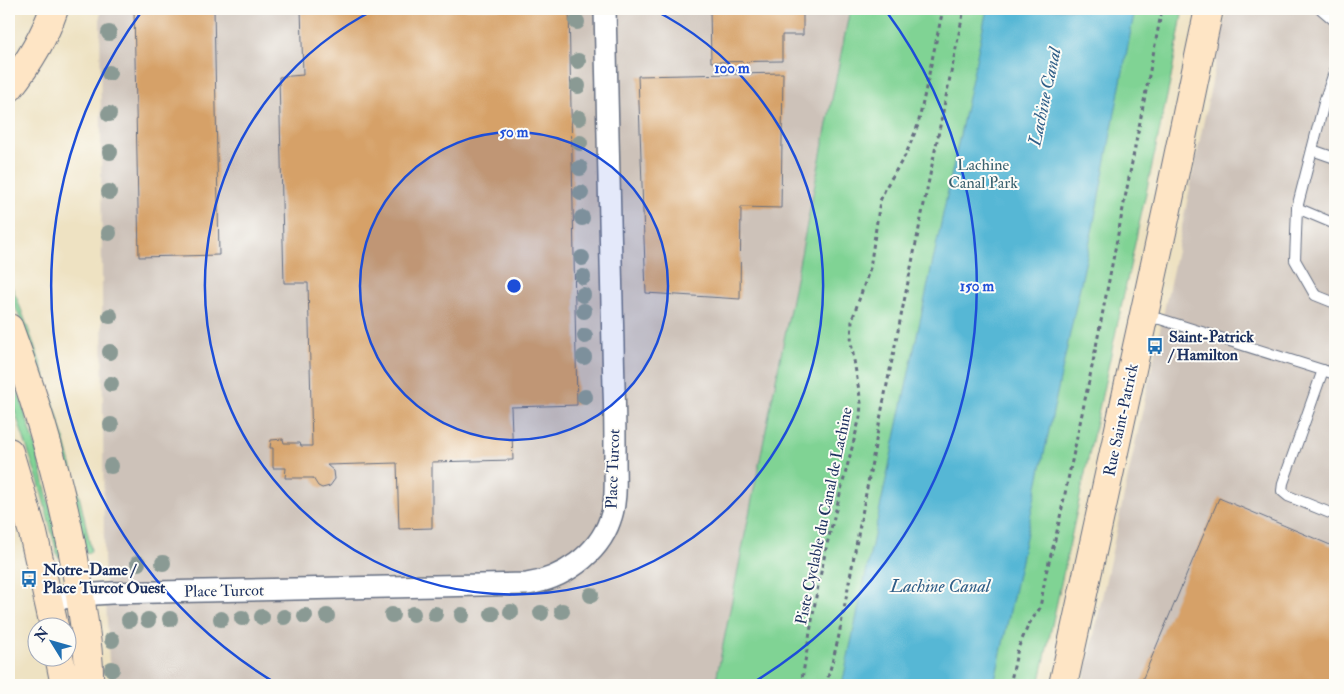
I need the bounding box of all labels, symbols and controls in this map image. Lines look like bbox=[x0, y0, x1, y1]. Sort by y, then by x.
water label: Lachine Canal bbox=[1023, 44, 1067, 149]
text: 100 m bbox=[714, 59, 750, 78]
text: 50 m bbox=[500, 123, 529, 142]
park label: Lachine Canal Park bbox=[948, 155, 1018, 193]
centre of rings bbox=[505, 277, 523, 295]
text: 150 m bbox=[960, 277, 994, 296]
place label: Saint-Patrick / Hamilton bbox=[1167, 327, 1254, 365]
bus stop icon: Saint-Patrick / Hamilton bbox=[1145, 336, 1165, 356]
street label: Rue Saint-Patrick bbox=[1099, 362, 1143, 478]
street label: Piste Cyclable du Canal de Lachine bbox=[791, 405, 857, 627]
street label: Place Turcot bbox=[602, 429, 624, 509]
place label: Notre-Dame / Place Turcot Ouest bbox=[42, 560, 166, 598]
bus stop icon: Notre-Dame / Place Turcot Ouest bbox=[19, 569, 39, 589]
water label: Lachine Canal bbox=[889, 575, 992, 598]
street label: Place Turcot bbox=[184, 580, 264, 602]
north arrow bbox=[28, 616, 78, 666]
text: N bbox=[31, 624, 53, 645]

